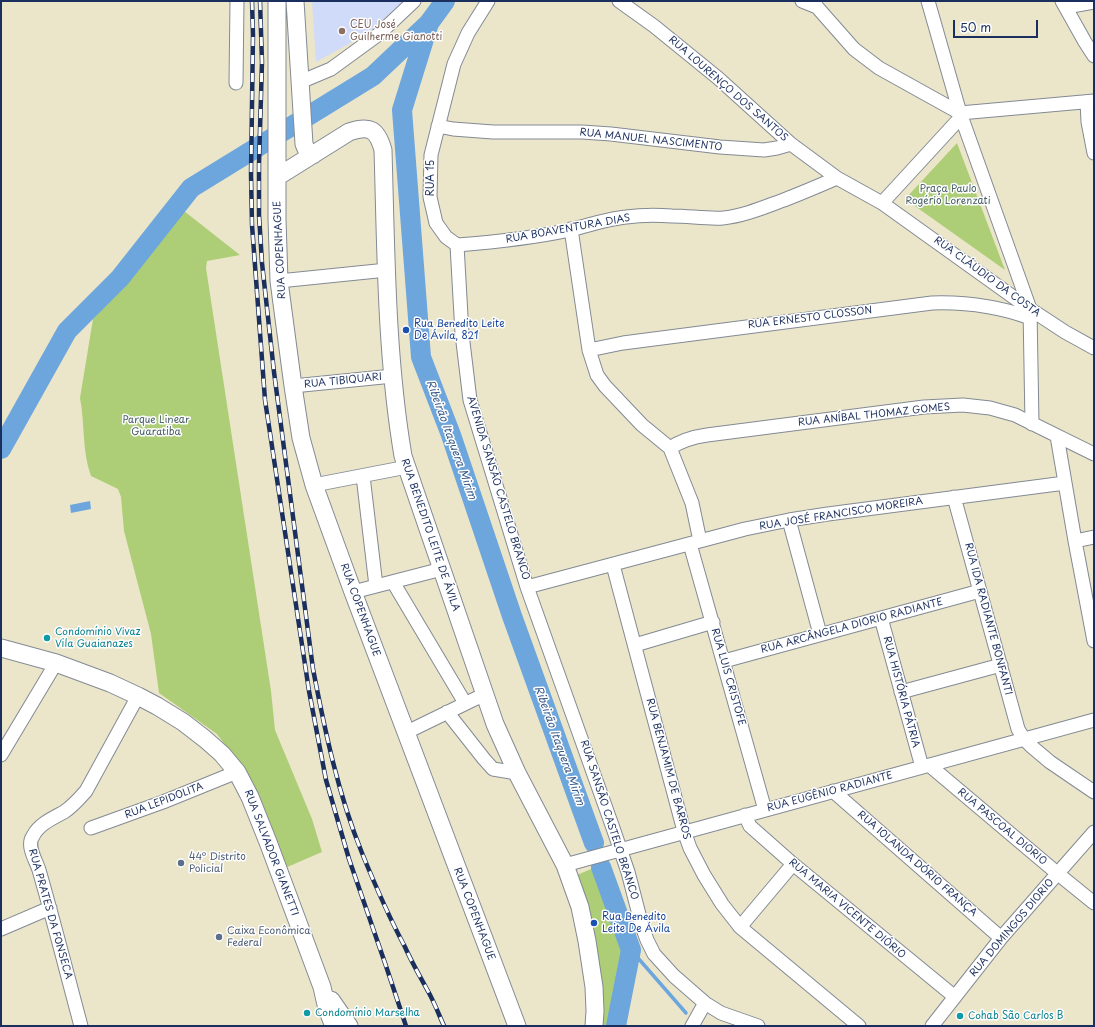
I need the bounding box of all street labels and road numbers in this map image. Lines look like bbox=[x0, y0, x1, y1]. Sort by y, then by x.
street label: RUA LOURENÇO DOS SANTOS bbox=[666, 34, 790, 144]
street label: RUA MANUEL NASCIMENTO bbox=[579, 127, 723, 153]
street label: RUA 15 bbox=[425, 160, 437, 196]
street label: RUA COPENHAGUE bbox=[271, 201, 289, 299]
street label: RUA BOAVENTURA DIAS bbox=[505, 212, 631, 246]
street label: RUA CLÁUDIO DA COSTA bbox=[931, 234, 1043, 320]
street label: RUA ERNESTO CLOSSON bbox=[747, 304, 873, 332]
street label: RUA TIBIQUARI bbox=[303, 371, 383, 391]
street label: AVENIDA SANSÃO CASTELO BRANCO bbox=[464, 395, 532, 581]
street label: RUA ANÍBAL THOMAZ GOMES bbox=[797, 401, 951, 429]
street label: RUA BENEDITO LEITE DE ÁVILA bbox=[398, 457, 462, 613]
street label: RUA JOSÉ FRANCISCO MOREIRA bbox=[758, 495, 924, 533]
street label: RUA IDA RADIANTE BONFANTI bbox=[962, 541, 1014, 697]
street label: RUA COPENHAGUE bbox=[338, 562, 382, 658]
street label: RUA ARCÂNGELA DIORIO RADIANTE bbox=[760, 596, 944, 656]
street label: RUA LUIS CRISTOFE bbox=[708, 627, 748, 727]
street label: RUA HISTÓRIA PÁTRIA bbox=[880, 635, 922, 749]
street label: RUA BENJAMIM DE BARROS bbox=[643, 697, 693, 841]
street label: RUA SANSÃO CASTELO BRANCO bbox=[577, 739, 641, 901]
street label: RUA EUGÊNIO RADIANTE bbox=[766, 769, 894, 815]
street label: RUA LEPIDOLITA bbox=[123, 780, 205, 822]
street label: RUA PASCOAL DIORIO bbox=[955, 786, 1049, 868]
street label: RUA SALVADOR GIANETTI bbox=[241, 788, 301, 918]
street label: RUA IOLANDA DÓRIO FRANÇA bbox=[855, 809, 979, 919]
street label: RUA PRATES DA FONSECA bbox=[26, 847, 74, 981]
street label: RUA MARIA VICENTE DIÓRIO bbox=[786, 857, 908, 961]
street label: RUA COPENHAGUE bbox=[451, 866, 497, 962]
street label: RUA DOMINGOS DIORIO bbox=[967, 877, 1057, 979]

